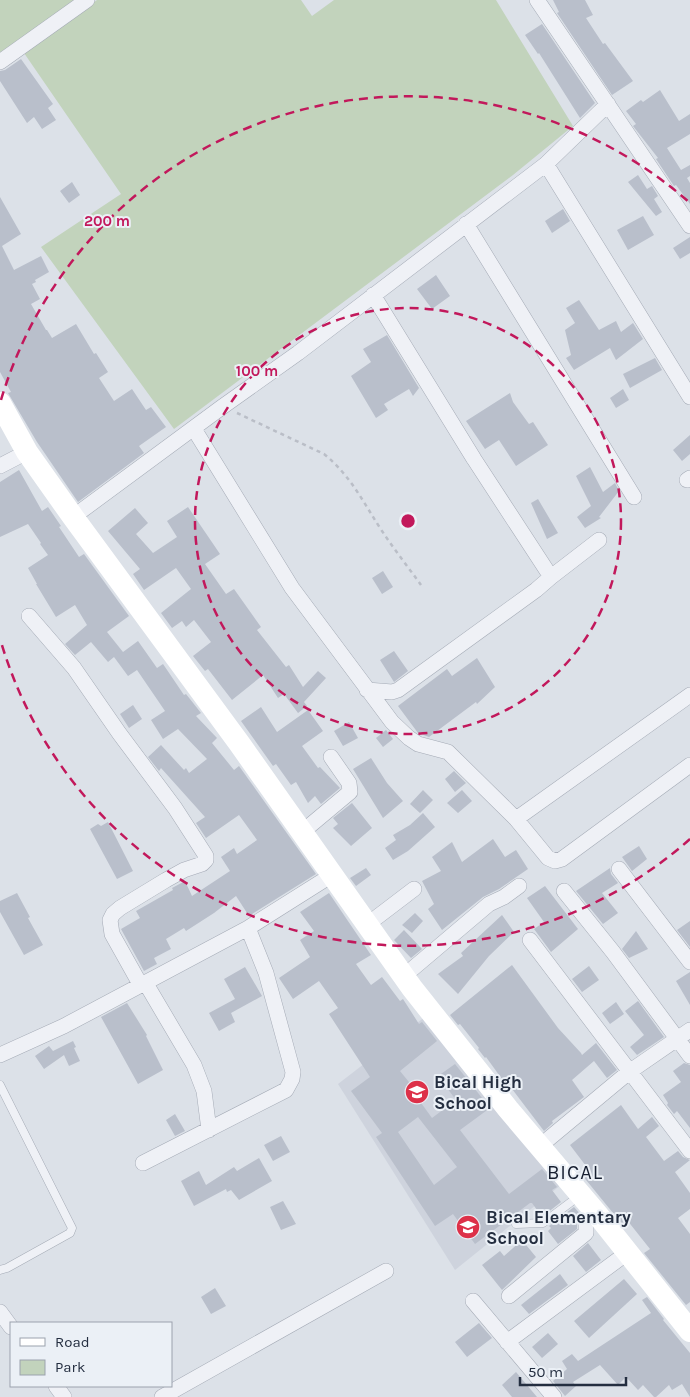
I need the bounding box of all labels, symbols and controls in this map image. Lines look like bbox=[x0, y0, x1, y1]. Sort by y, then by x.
text: 200 m bbox=[84, 212, 130, 230]
text: 100 m bbox=[236, 362, 278, 380]
centre of rings bbox=[399, 512, 417, 530]
place label: Bical High School bbox=[434, 1071, 522, 1114]
school or university icon: Bical High School bbox=[404, 1079, 430, 1105]
district label: BICAL bbox=[547, 1161, 603, 1184]
place label: Bical Elementary School bbox=[486, 1206, 631, 1249]
school or university icon: Bical Elementary School bbox=[455, 1214, 481, 1240]
legend bbox=[10, 1322, 172, 1387]
text: Road bbox=[55, 1333, 90, 1351]
scale bar bbox=[520, 1354, 626, 1386]
text: Park bbox=[55, 1358, 85, 1376]
text: 50 m bbox=[528, 1363, 563, 1381]

